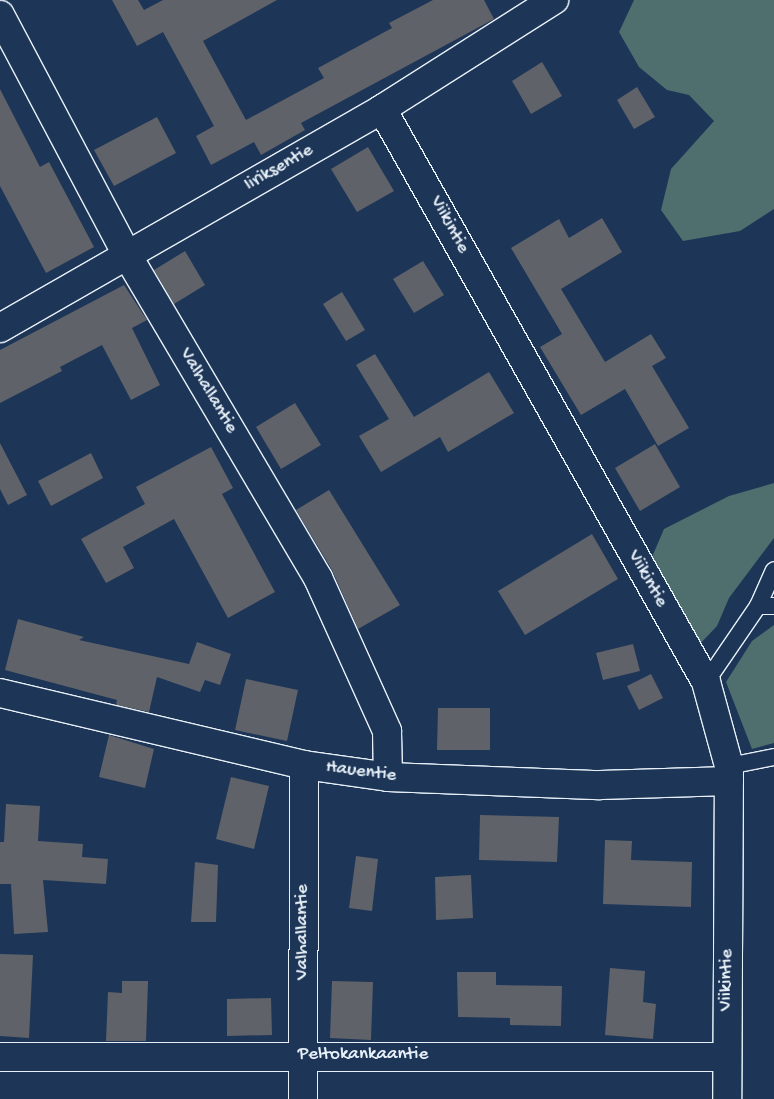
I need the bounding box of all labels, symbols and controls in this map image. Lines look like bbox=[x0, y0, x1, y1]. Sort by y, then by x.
street label: Iiriksentie bbox=[241, 139, 317, 197]
street label: Viikintie bbox=[424, 192, 474, 258]
street label: Valhallantie bbox=[174, 344, 242, 438]
street label: Viikintie bbox=[622, 546, 672, 612]
street label: Hauentie bbox=[324, 756, 398, 788]
street label: Valhallantie bbox=[292, 884, 314, 980]
street label: Viikintie bbox=[715, 949, 739, 1011]
street label: Peltokankaantie bbox=[298, 1044, 428, 1066]

